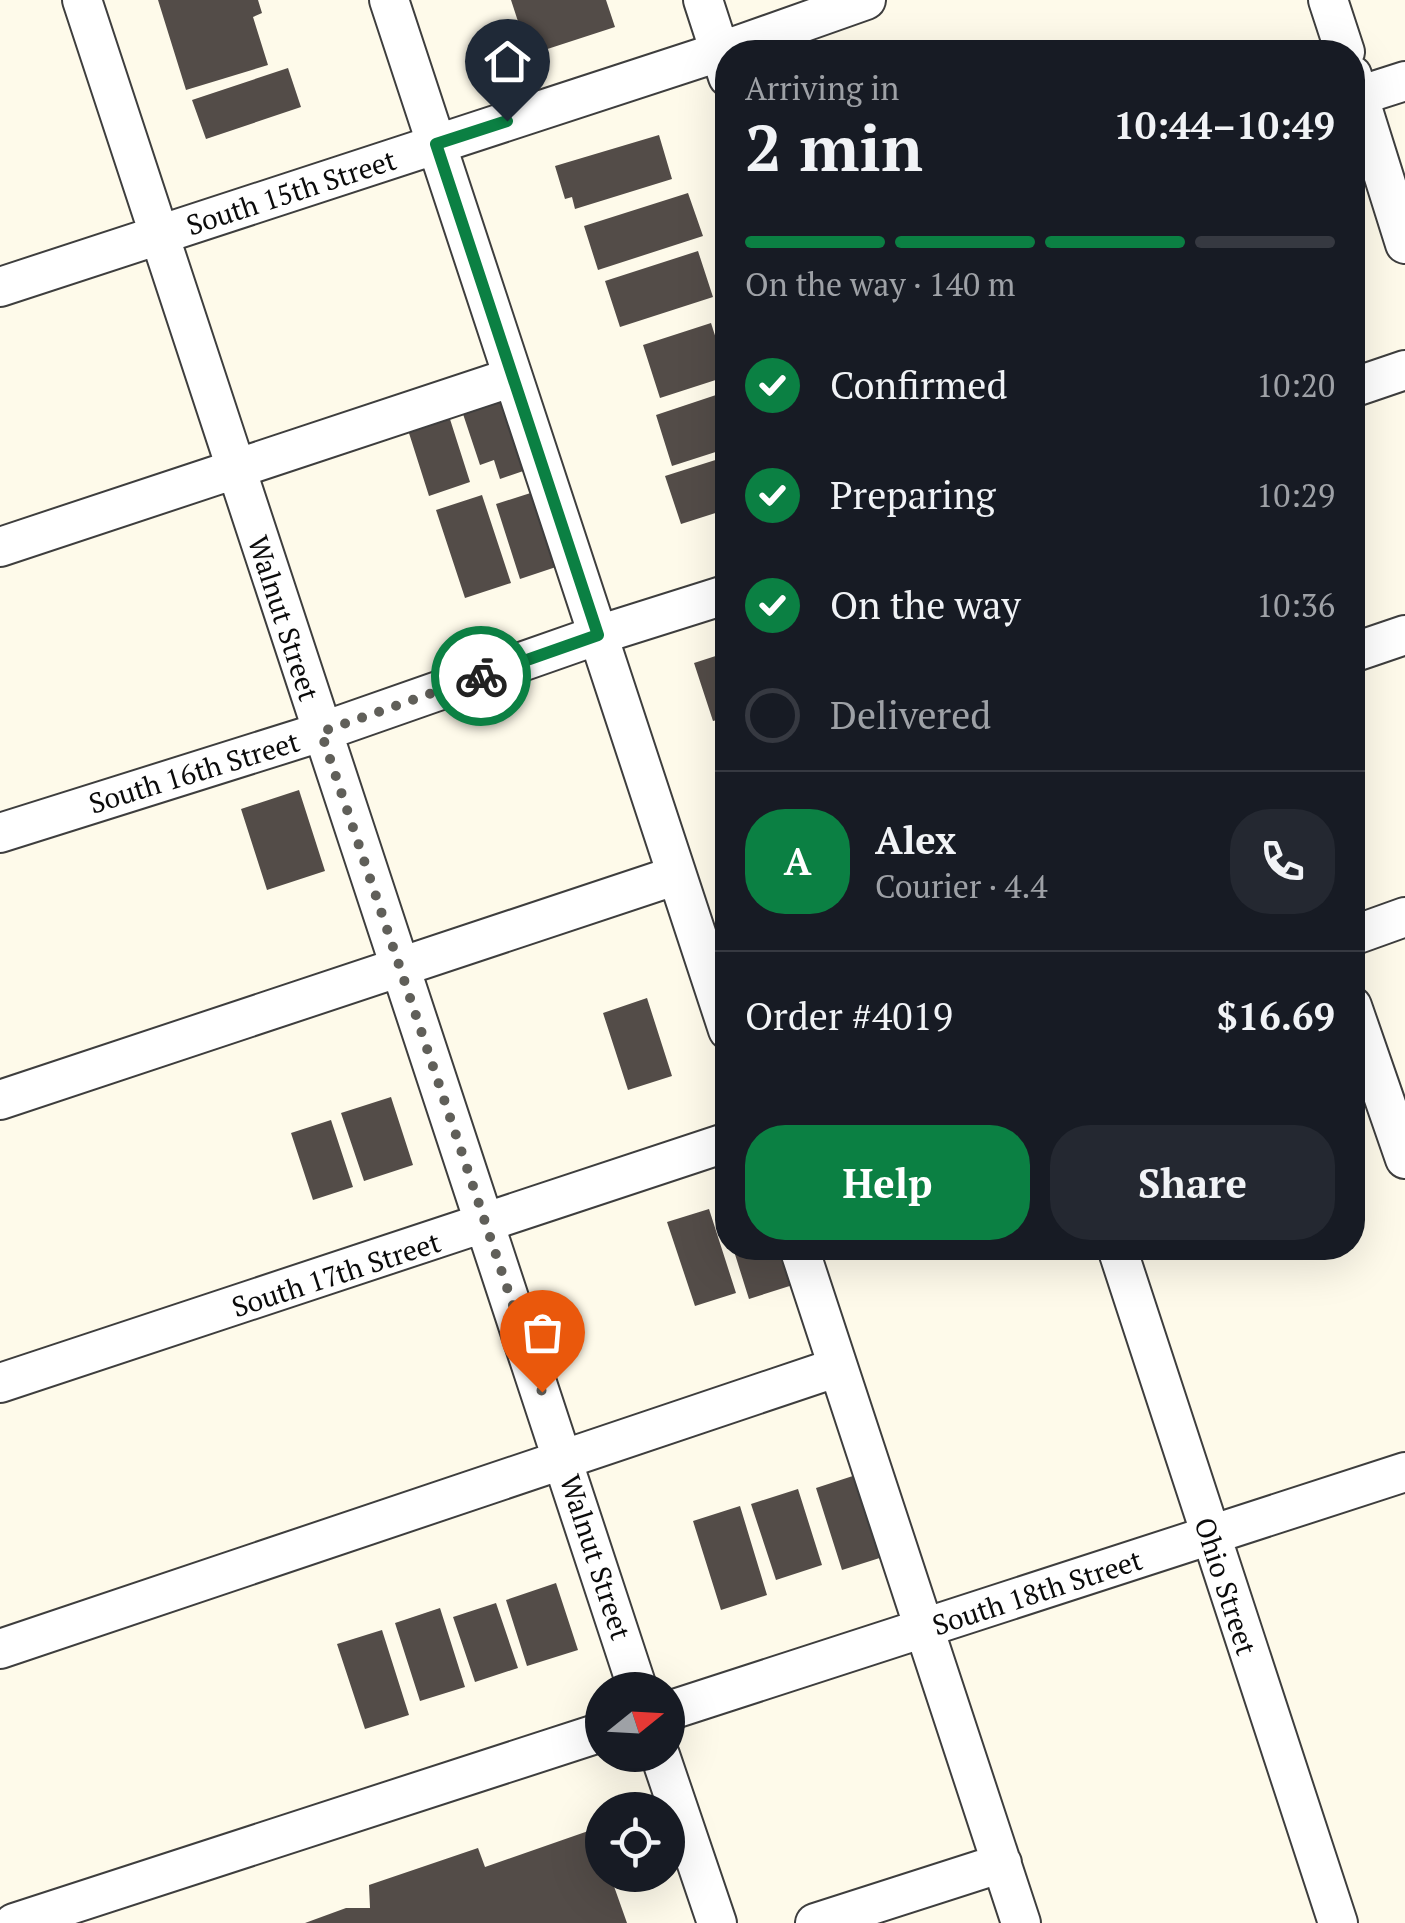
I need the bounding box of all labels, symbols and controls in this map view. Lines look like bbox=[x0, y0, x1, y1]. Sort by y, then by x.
pin bbox=[465, 19, 550, 122]
icon: home bbox=[480, 34, 535, 89]
text: Arriving in bbox=[745, 67, 899, 109]
text: 10:44–10:49 bbox=[1113, 100, 1335, 150]
text: 2 min bbox=[745, 103, 923, 190]
street label: South 15th Street bbox=[181, 140, 401, 243]
text: On the way · 140 m bbox=[745, 263, 1015, 305]
icon: check bbox=[745, 358, 800, 413]
text: Confirmed bbox=[830, 360, 1008, 410]
text: 10:20 bbox=[1256, 364, 1335, 406]
icon: check bbox=[745, 468, 800, 523]
text: Preparing bbox=[830, 470, 996, 520]
text: 10:29 bbox=[1256, 474, 1335, 516]
street label: Walnut Street bbox=[240, 531, 328, 706]
icon: check bbox=[745, 578, 800, 633]
text: On the way bbox=[830, 580, 1021, 630]
text: 10:36 bbox=[1256, 584, 1335, 626]
courier bbox=[431, 626, 531, 726]
icon: bike bbox=[454, 649, 509, 704]
text: Delivered bbox=[830, 690, 991, 740]
street label: South 16th Street bbox=[84, 722, 304, 822]
button: phone bbox=[1230, 809, 1335, 914]
text: Alex bbox=[875, 815, 956, 865]
text: A bbox=[784, 836, 811, 886]
text: Courier · 4.4 bbox=[875, 865, 1047, 907]
text: Order #4019 bbox=[745, 991, 953, 1041]
text: $16.69 bbox=[1216, 991, 1335, 1041]
button: Help bbox=[745, 1125, 1030, 1240]
button: Share bbox=[1050, 1125, 1335, 1240]
street label: South 17th Street bbox=[227, 1223, 446, 1325]
pin bbox=[500, 1290, 585, 1393]
icon: bag bbox=[515, 1305, 570, 1360]
street label: Walnut Street bbox=[552, 1470, 640, 1645]
street label: Ohio Street bbox=[1186, 1512, 1266, 1660]
street label: South 18th Street bbox=[927, 1540, 1147, 1643]
north arrow bbox=[585, 1672, 685, 1772]
map controls bbox=[585, 1672, 685, 1892]
button: locate bbox=[585, 1792, 685, 1892]

